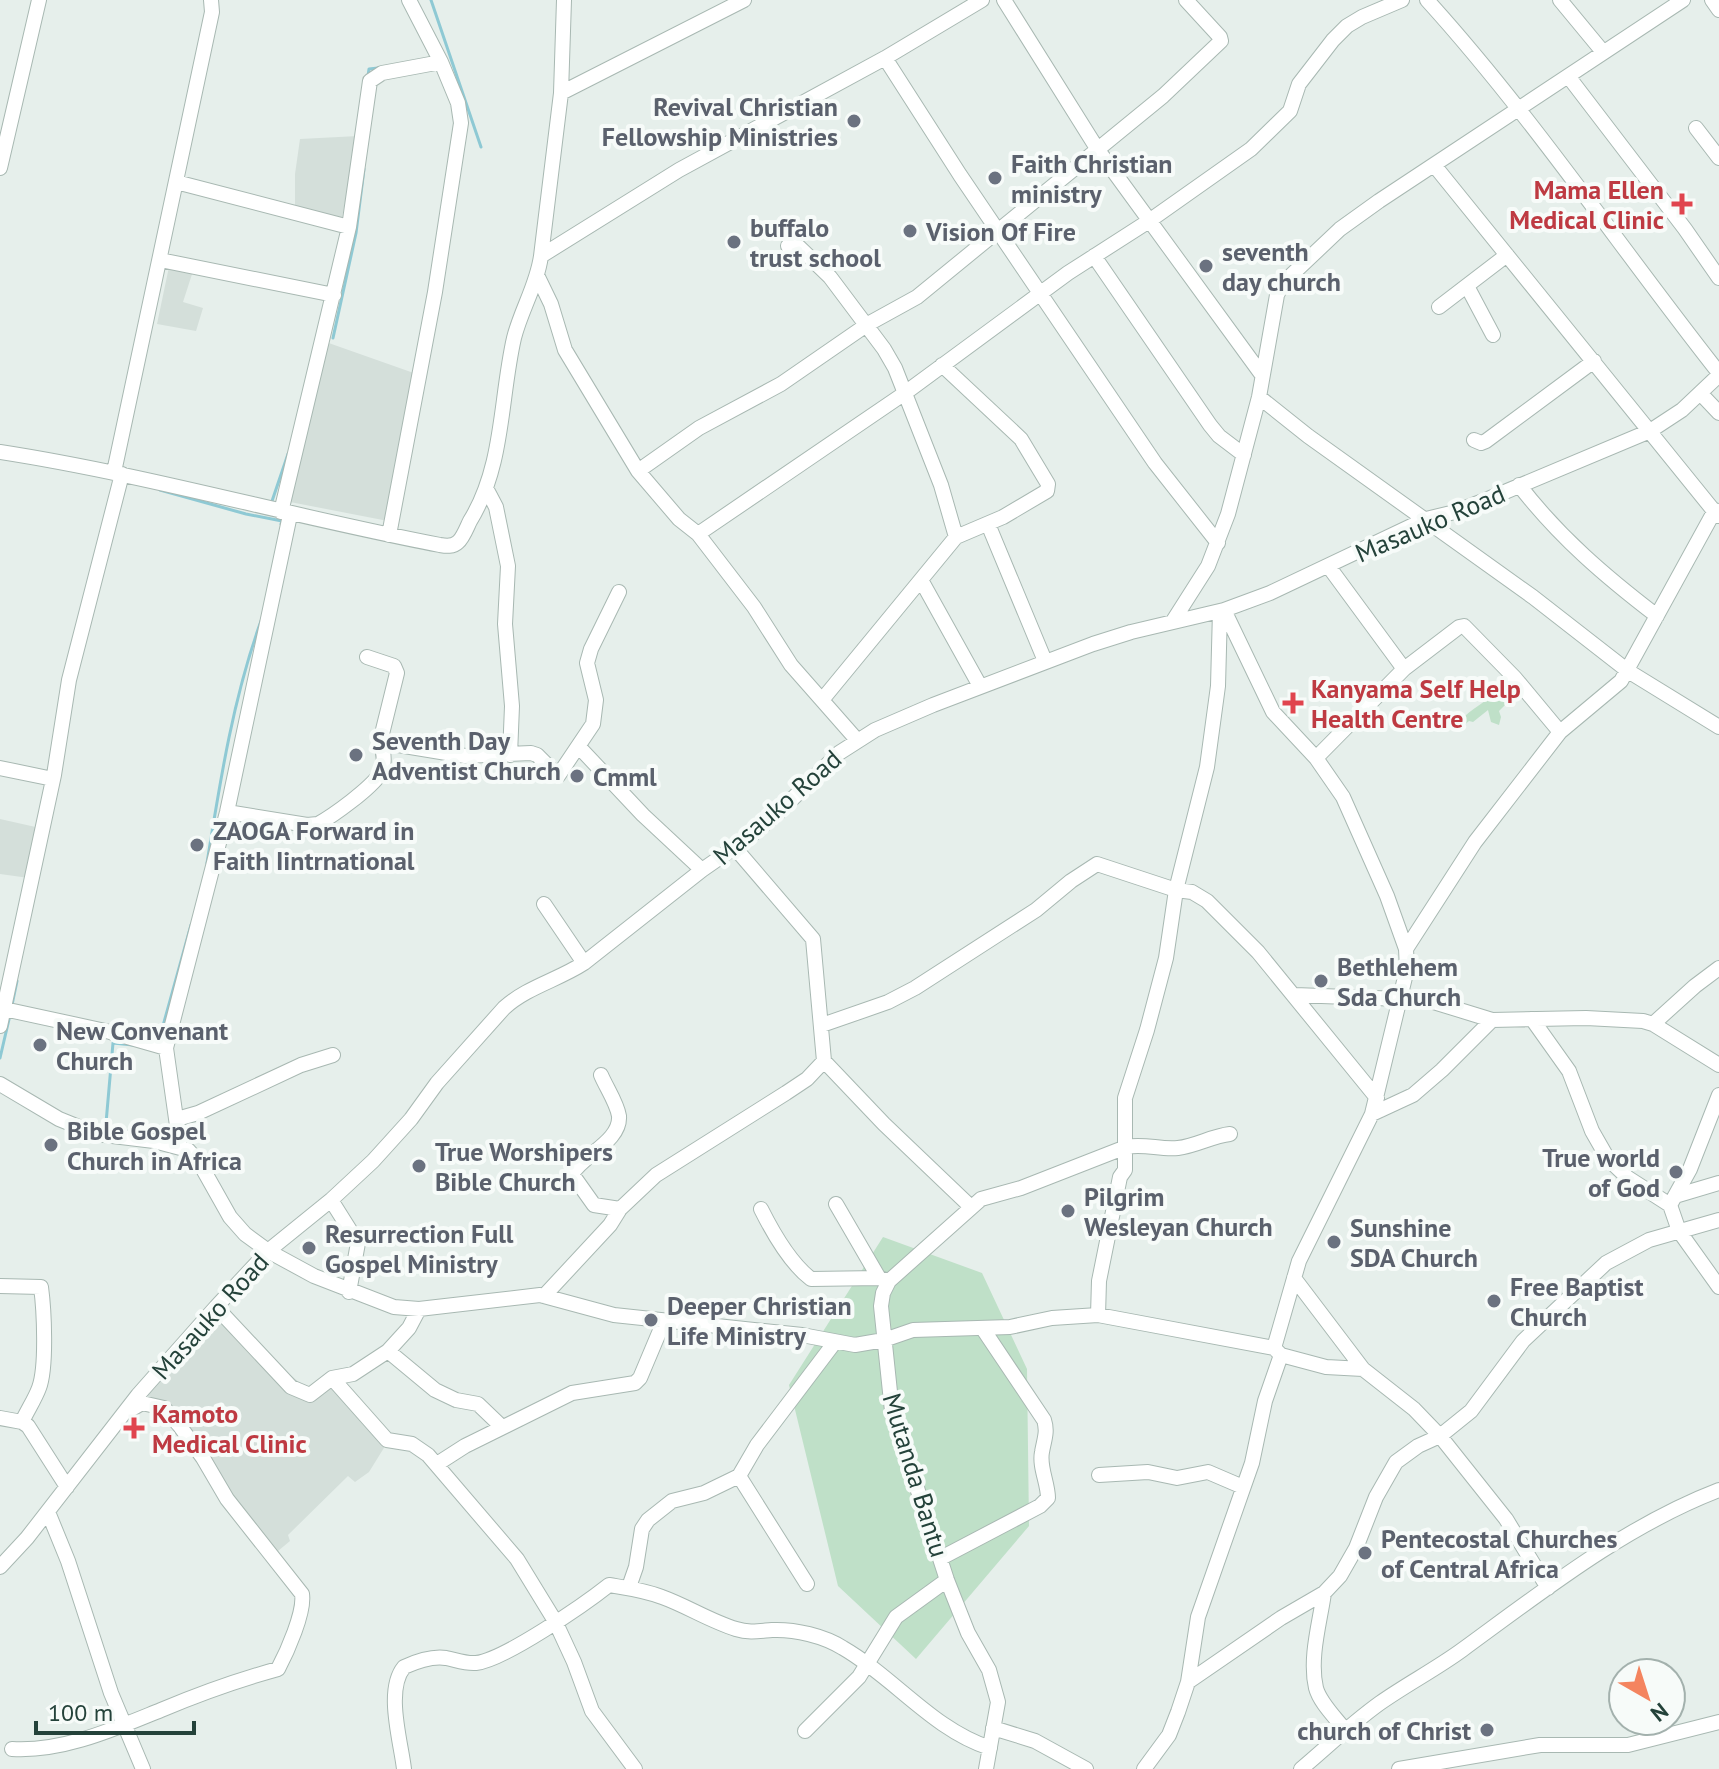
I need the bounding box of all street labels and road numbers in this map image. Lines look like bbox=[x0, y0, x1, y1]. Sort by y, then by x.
street label: Masauko Road bbox=[1350, 477, 1510, 569]
street label: Masauko Road bbox=[706, 742, 848, 872]
street label: Masauko Road bbox=[144, 1246, 276, 1386]
street label: Mutanda Bantu bbox=[875, 1389, 957, 1561]

